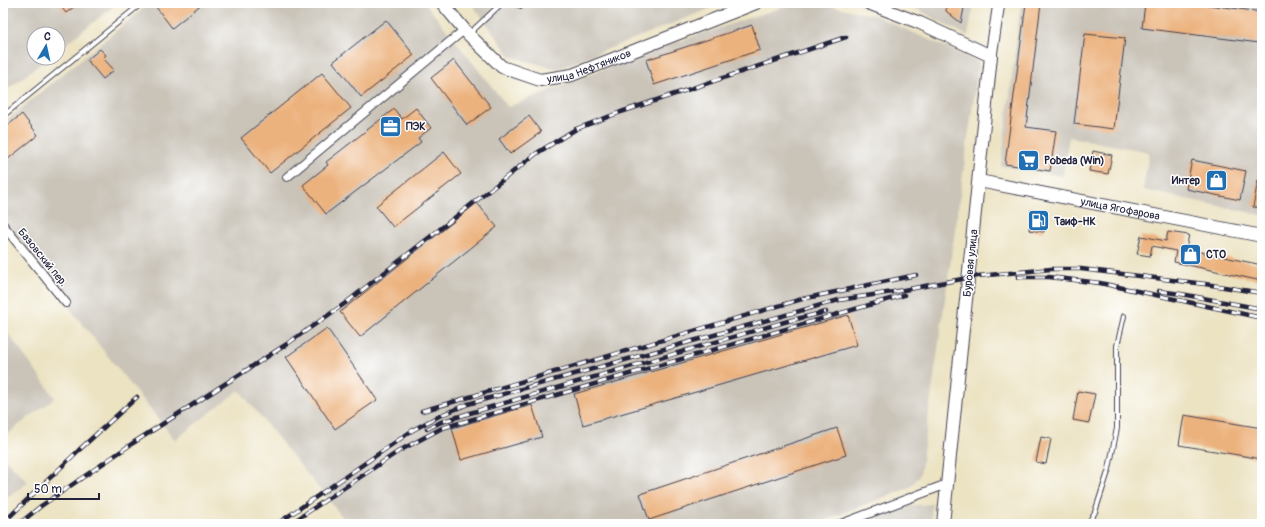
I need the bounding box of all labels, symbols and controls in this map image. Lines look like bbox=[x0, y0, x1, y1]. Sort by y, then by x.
north arrow bbox=[26, 26, 66, 66]
text: С bbox=[43, 30, 52, 44]
street label: улица Нефтяников bbox=[545, 47, 633, 86]
office icon: ПЭК bbox=[378, 113, 404, 139]
place label: ПЭК bbox=[406, 120, 426, 133]
supermarket icon: Pobeda (Win) bbox=[1015, 147, 1041, 173]
place label: Pobeda (Win) bbox=[1044, 154, 1105, 167]
shop icon: Интер bbox=[1203, 167, 1229, 193]
place label: Интер bbox=[1172, 174, 1200, 187]
street label: улица Ягофарова bbox=[1079, 195, 1161, 223]
fuel station icon: Таиф-НК bbox=[1025, 208, 1051, 234]
place label: Таиф-НК bbox=[1053, 215, 1096, 228]
street label: Базовский пер. bbox=[15, 226, 70, 289]
street label: Буровая улица bbox=[960, 229, 981, 297]
shop icon: СТО bbox=[1177, 241, 1203, 267]
place label: СТО bbox=[1206, 248, 1226, 261]
scale bar bbox=[28, 475, 99, 501]
text: 50 m bbox=[34, 482, 62, 497]

